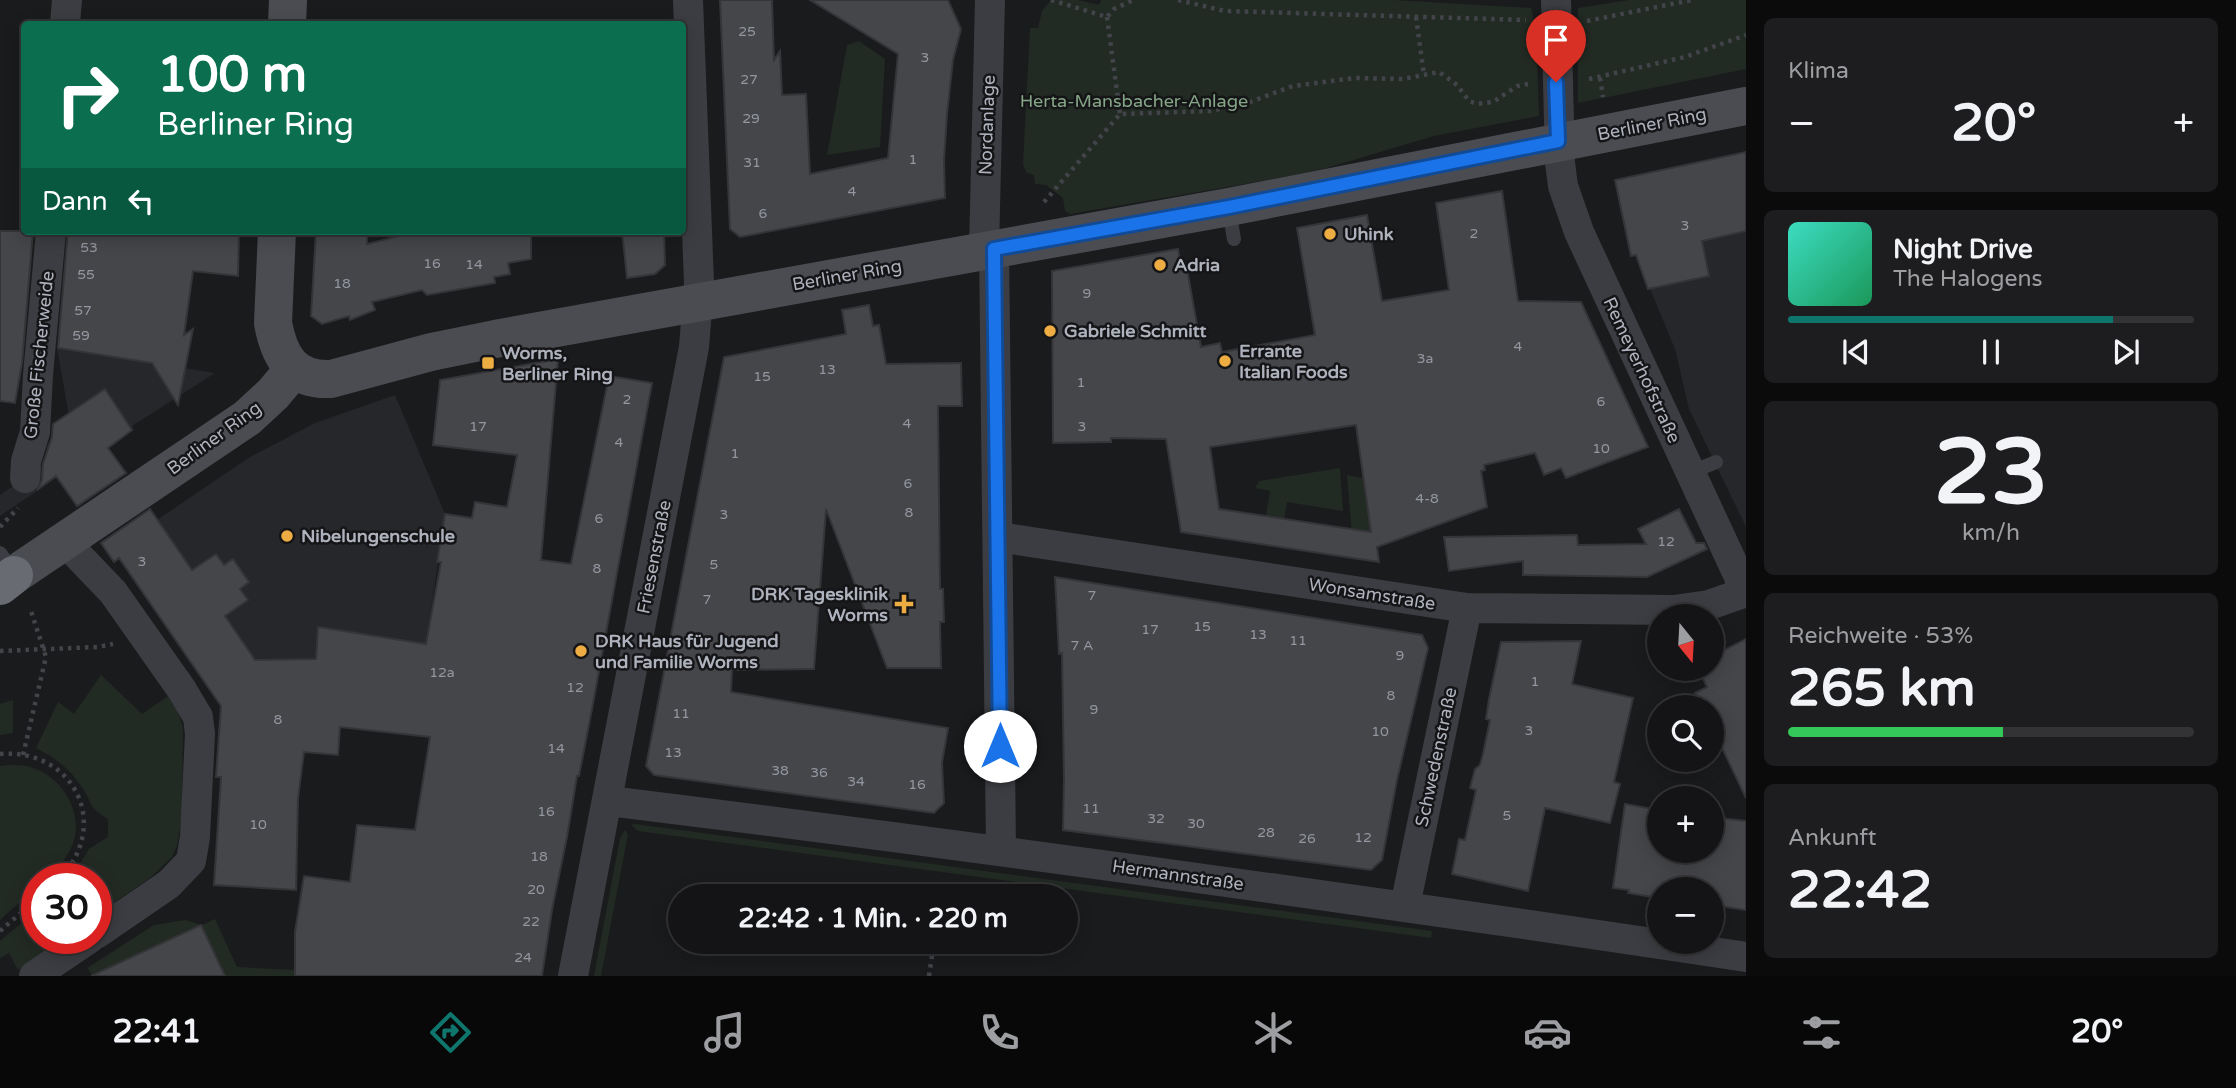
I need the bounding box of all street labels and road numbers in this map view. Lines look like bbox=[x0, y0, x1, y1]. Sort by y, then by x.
street label: Nordanlage bbox=[974, 74, 1000, 176]
street label: Berliner Ring bbox=[1596, 103, 1708, 145]
street label: Berliner Ring bbox=[791, 255, 903, 295]
street label: Große Fischerweide bbox=[19, 270, 59, 440]
street label: Remeyerhofstraße bbox=[1599, 294, 1685, 446]
street label: Berliner Ring bbox=[163, 397, 265, 479]
street label: Friesenstraße bbox=[632, 498, 676, 616]
street label: Wonsamstraße bbox=[1307, 573, 1437, 615]
street label: Schwedenstraße bbox=[1410, 685, 1462, 829]
street label: Hermannstraße bbox=[1111, 855, 1245, 895]

